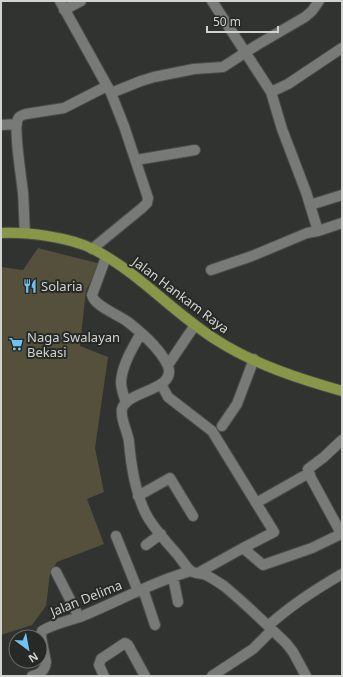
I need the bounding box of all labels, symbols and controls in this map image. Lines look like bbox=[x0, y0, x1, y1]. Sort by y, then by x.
scale bar bbox=[207, 8, 278, 34]
text: 50 m bbox=[213, 13, 241, 30]
street label: Jalan Hankam Raya bbox=[127, 251, 233, 337]
place label: Solaria bbox=[41, 277, 83, 295]
restaurant icon: Solaria bbox=[22, 278, 38, 294]
place label: Naga Swalayan Bekasi bbox=[27, 328, 120, 361]
supermarket icon: Naga Swalayan Bekasi bbox=[8, 336, 24, 352]
street label: Jalan Delima bbox=[46, 575, 125, 621]
north arrow bbox=[8, 629, 48, 669]
text: N bbox=[26, 649, 41, 667]

